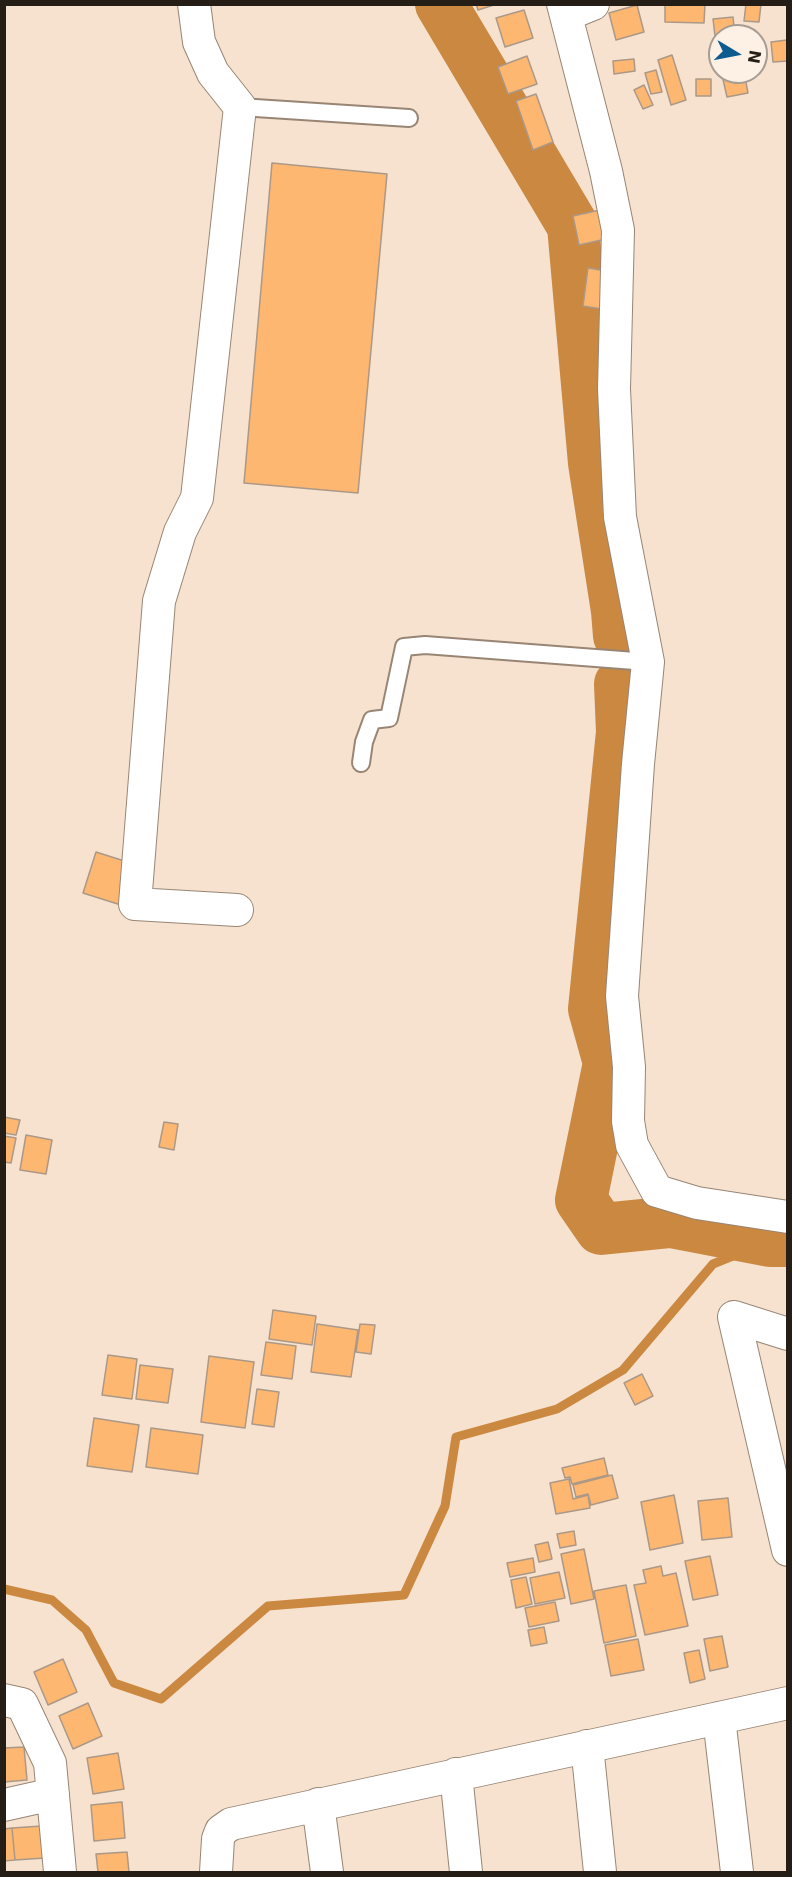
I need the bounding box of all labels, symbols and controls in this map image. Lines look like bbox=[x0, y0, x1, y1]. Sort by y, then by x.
north arrow bbox=[708, 24, 768, 84]
text: N bbox=[744, 49, 765, 65]

